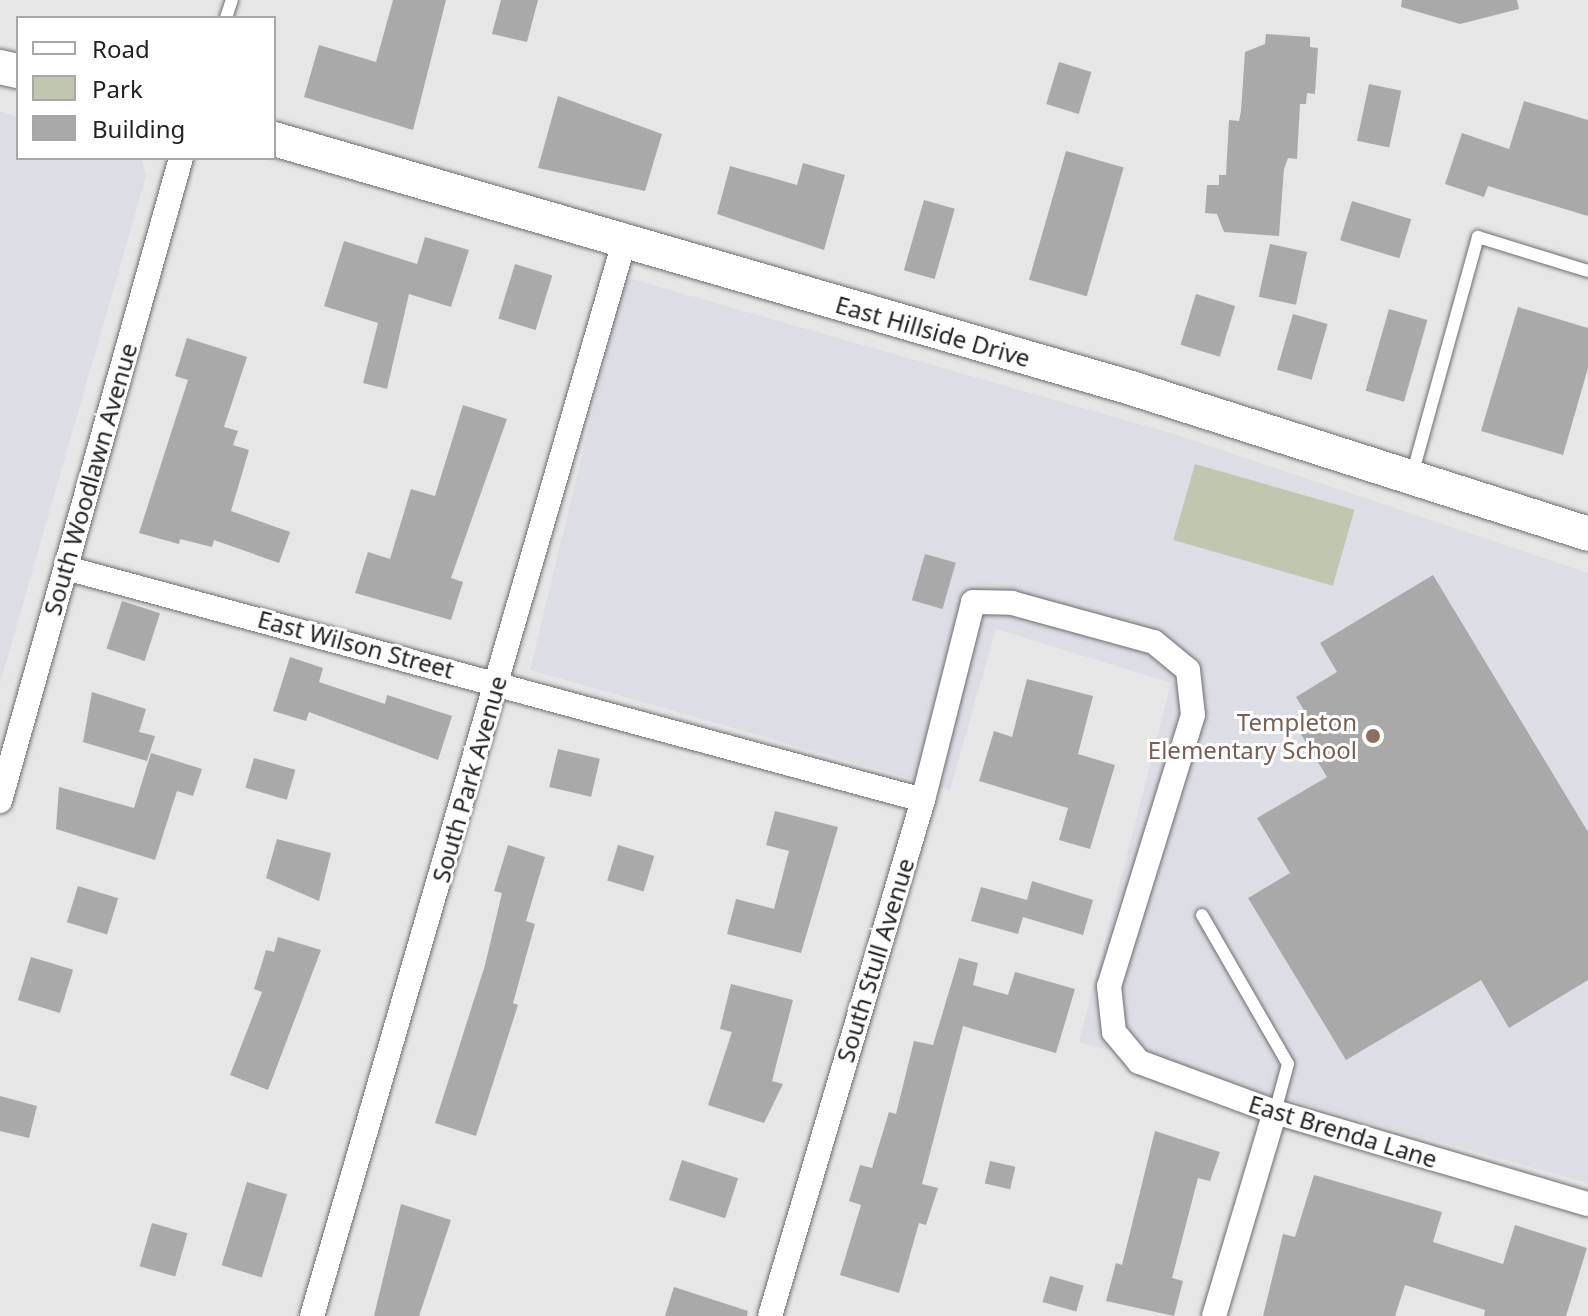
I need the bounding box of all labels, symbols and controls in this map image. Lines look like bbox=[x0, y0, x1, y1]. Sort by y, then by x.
legend bbox=[16, 16, 276, 160]
text: Road bbox=[92, 32, 150, 65]
text: Park bbox=[92, 72, 143, 105]
text: Building bbox=[92, 112, 185, 145]
street label: East Hillside Drive bbox=[832, 289, 1034, 373]
street label: South Woodlawn Avenue bbox=[37, 340, 143, 618]
street label: East Wilson Street bbox=[255, 604, 457, 684]
street label: South Park Avenue bbox=[426, 672, 512, 886]
place label: Templeton Elementary School bbox=[1148, 708, 1357, 764]
marker: Templeton Elementary School bbox=[1364, 727, 1382, 745]
street label: South Stull Avenue bbox=[830, 855, 920, 1065]
street label: East Brenda Lane bbox=[1245, 1089, 1441, 1173]

